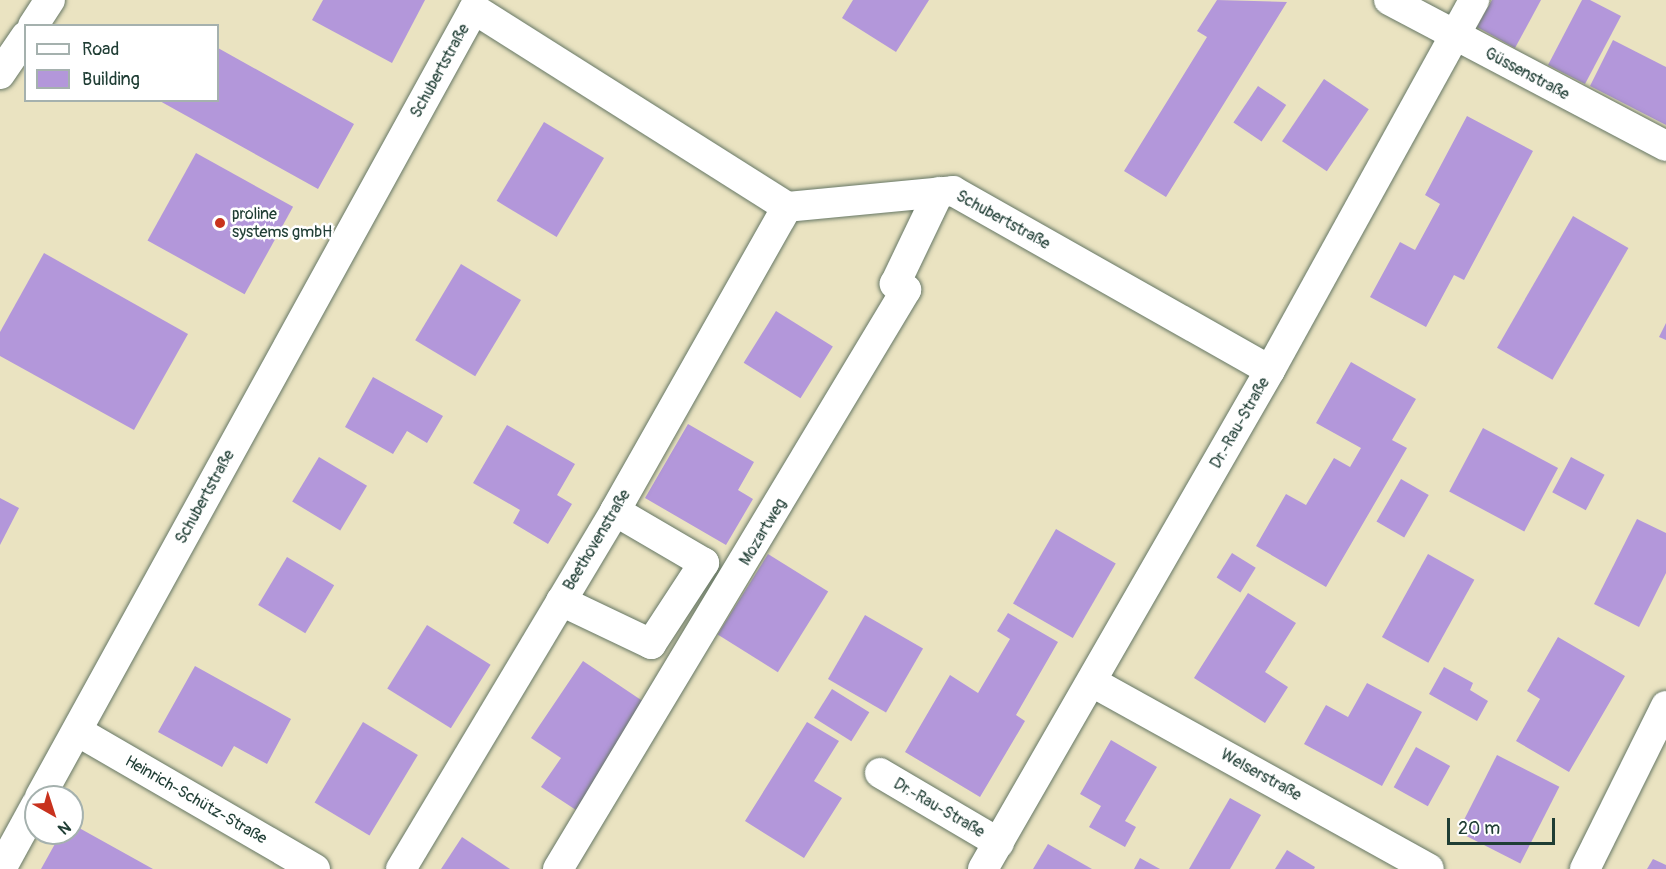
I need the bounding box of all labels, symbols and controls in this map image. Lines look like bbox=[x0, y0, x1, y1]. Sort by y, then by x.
street label: Schubertstraße bbox=[406, 21, 474, 121]
legend bbox=[24, 24, 219, 102]
text: Road bbox=[82, 38, 119, 61]
street label: Güssenstraße bbox=[1481, 44, 1573, 104]
text: Building bbox=[82, 68, 140, 91]
street label: Schubertstraße bbox=[953, 186, 1053, 254]
place label: proline systems gmbH bbox=[232, 204, 332, 242]
marker: proline systems gmbH bbox=[213, 216, 227, 230]
street label: Dr.-Rau-Straße bbox=[1206, 374, 1274, 472]
street label: Schubertstraße bbox=[171, 447, 239, 547]
street label: Beethovenstraße bbox=[559, 486, 635, 594]
street label: Mozartweg bbox=[736, 495, 790, 569]
street label: Welserstraße bbox=[1217, 745, 1305, 805]
street label: Heinrich-Schütz-Straße bbox=[122, 752, 270, 848]
street label: Dr.-Rau-Straße bbox=[890, 774, 988, 842]
north arrow bbox=[24, 785, 84, 845]
scale bar bbox=[1450, 806, 1558, 844]
text: N bbox=[54, 816, 75, 839]
text: 20 m bbox=[1458, 817, 1500, 840]

